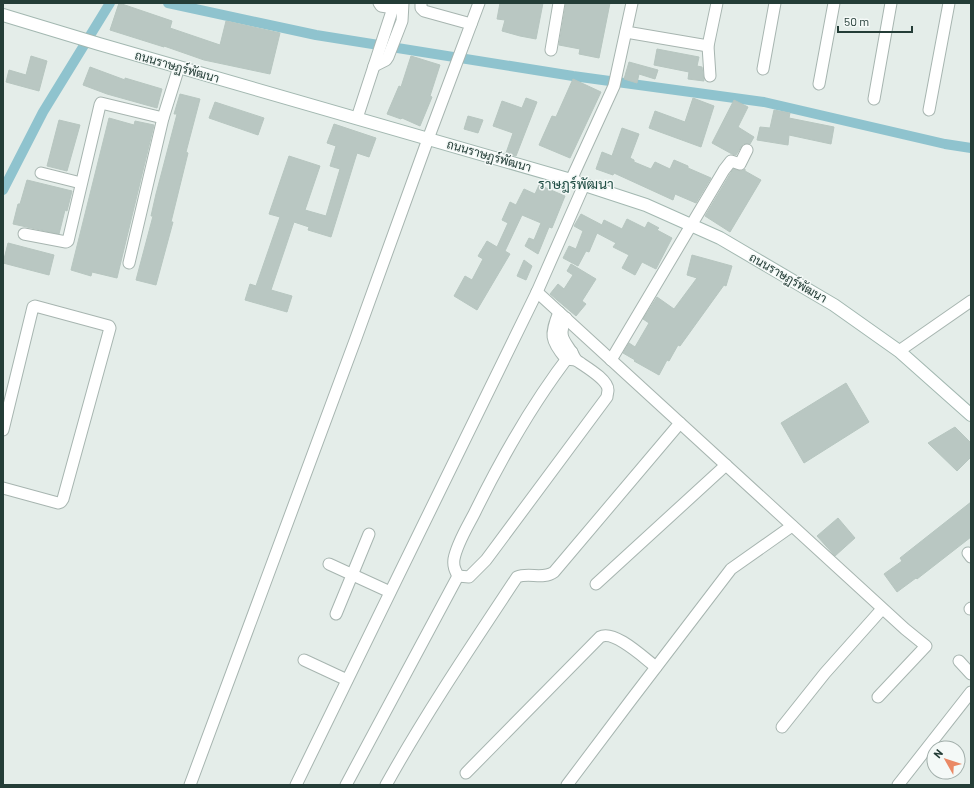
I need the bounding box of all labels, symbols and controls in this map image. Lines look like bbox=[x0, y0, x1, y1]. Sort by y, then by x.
scale bar bbox=[838, 8, 912, 34]
text: 50 m bbox=[844, 14, 869, 28]
street label: ถนนราษฏร์พัฒนา bbox=[133, 47, 221, 87]
street label: ถนนราษฏร์พัฒนา bbox=[445, 136, 533, 176]
district label: ราษฎร์พัฒนา bbox=[538, 175, 614, 193]
street label: ถนนราษฏร์พัฒนา bbox=[746, 249, 830, 307]
north arrow bbox=[926, 740, 966, 780]
text: N bbox=[930, 746, 945, 760]

